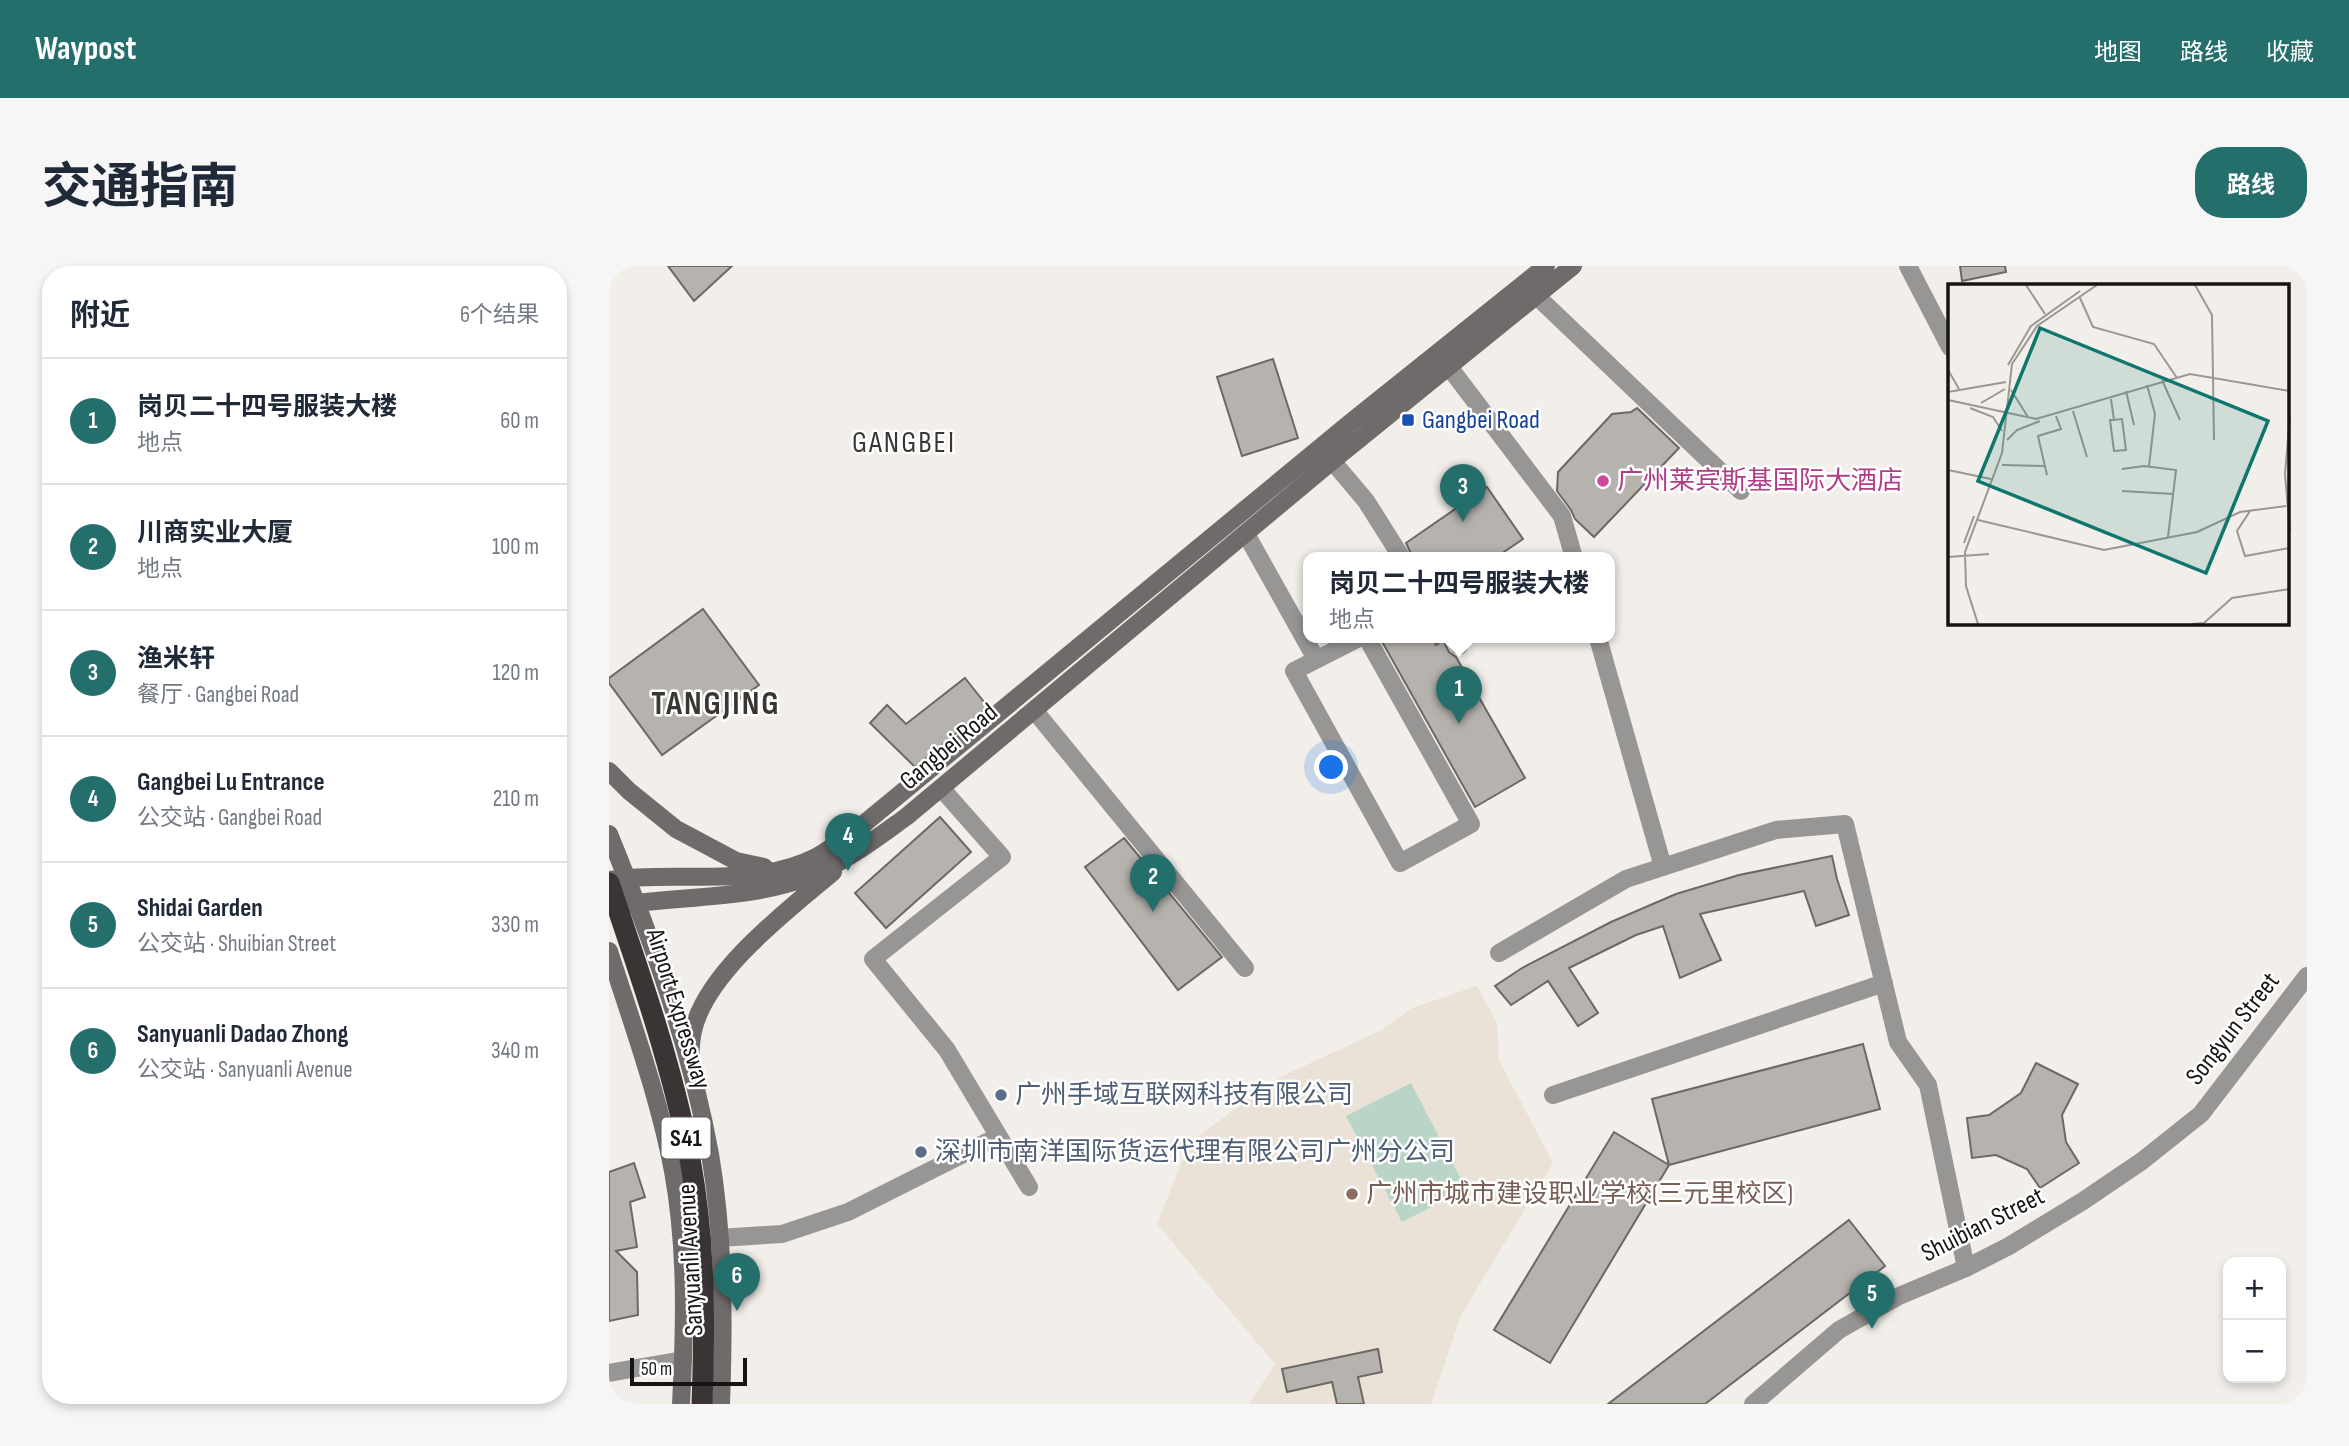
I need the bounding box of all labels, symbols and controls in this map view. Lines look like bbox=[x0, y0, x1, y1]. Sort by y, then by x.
text: Waypost bbox=[35, 29, 136, 69]
text: 地图 bbox=[2094, 38, 2142, 67]
text: 路线 bbox=[2180, 38, 2228, 67]
text: 收藏 bbox=[2266, 38, 2314, 67]
button: 路线 bbox=[2195, 147, 2307, 218]
text: 交通指南 bbox=[42, 159, 238, 218]
inset map bbox=[1948, 284, 2289, 625]
text: 附近 bbox=[70, 298, 130, 334]
text: 6个结果 bbox=[460, 301, 539, 329]
text: 岗贝二十四号服装大楼 bbox=[137, 392, 397, 423]
place label: Gangbei Road bbox=[1422, 405, 1540, 436]
text: 1 bbox=[88, 407, 98, 435]
text: 60 m bbox=[500, 407, 539, 435]
marker: Gangbei Road bbox=[1400, 412, 1416, 428]
district label: GANGBEI bbox=[852, 425, 956, 461]
text: 地点 bbox=[137, 429, 183, 457]
pin: 3 bbox=[1440, 464, 1486, 522]
place label: 广州莱宾斯基国际大酒店 bbox=[1617, 466, 1903, 497]
marker: 广州莱宾斯基国际大酒店 bbox=[1595, 473, 1611, 489]
text: 川商实业大厦 bbox=[137, 518, 293, 549]
text: 2 bbox=[88, 533, 98, 561]
text: 100 m bbox=[492, 533, 539, 561]
popup bbox=[1303, 552, 1615, 643]
text: 地点 bbox=[137, 555, 183, 583]
text: 岗贝二十四号服装大楼 bbox=[1329, 569, 1589, 600]
text: 地点 bbox=[1329, 606, 1375, 634]
text: 渔米轩 bbox=[137, 644, 215, 675]
text: 3 bbox=[88, 659, 98, 687]
text: 120 m bbox=[493, 659, 539, 687]
pin: 1 bbox=[1436, 666, 1482, 724]
text: 餐厅 · Gangbei Road bbox=[137, 681, 299, 709]
district label: TANGJING bbox=[651, 684, 781, 724]
street label: Gangbei Road bbox=[894, 697, 1004, 797]
your location bbox=[1314, 750, 1348, 784]
text: Gangbei Lu Entrance bbox=[137, 767, 325, 798]
text: 4 bbox=[88, 785, 98, 813]
text: 210 m bbox=[493, 785, 539, 813]
text: 公交站 · Gangbei Road bbox=[137, 804, 322, 832]
pin: 4 bbox=[825, 813, 871, 871]
pin: 2 bbox=[1130, 854, 1176, 912]
text: Shidai Garden bbox=[137, 893, 263, 924]
text: 5 bbox=[88, 911, 98, 939]
text: 330 m bbox=[491, 911, 539, 939]
street label: Airport Expressway bbox=[639, 924, 717, 1093]
text: 公交站 · Shuibian Street bbox=[137, 930, 336, 958]
street label: Songyun Street bbox=[2180, 967, 2287, 1091]
text: Sanyuanli Dadao Zhong bbox=[137, 1019, 348, 1050]
text: 6 bbox=[88, 1037, 98, 1065]
text: 340 m bbox=[491, 1037, 539, 1065]
text: 公交站 · Sanyuanli Avenue bbox=[137, 1056, 353, 1084]
place label: 广州手域互联网科技有限公司 bbox=[1015, 1080, 1353, 1111]
marker: 广州手域互联网科技有限公司 bbox=[993, 1087, 1009, 1103]
road number: S41 bbox=[661, 1118, 711, 1158]
place label: 深圳市南洋国际货运代理有限公司广州分公司 bbox=[935, 1137, 1455, 1168]
marker: 深圳市南洋国际货运代理有限公司广州分公司 bbox=[913, 1144, 929, 1160]
place label: 广州市城市建设职业学校(三元里校区) bbox=[1366, 1179, 1793, 1210]
street label: Shuibian Street bbox=[1916, 1181, 2050, 1269]
street label: Sanyuanli Avenue bbox=[672, 1183, 710, 1337]
marker: 广州市城市建设职业学校(三元里校区) bbox=[1344, 1186, 1360, 1202]
pin: 6 bbox=[714, 1253, 760, 1311]
map controls bbox=[2223, 1257, 2286, 1383]
button: + bbox=[2223, 1257, 2286, 1320]
pin: 5 bbox=[1849, 1271, 1895, 1329]
button: − bbox=[2223, 1320, 2286, 1383]
scale bar bbox=[630, 1355, 747, 1387]
text: 50 m bbox=[641, 1358, 672, 1381]

